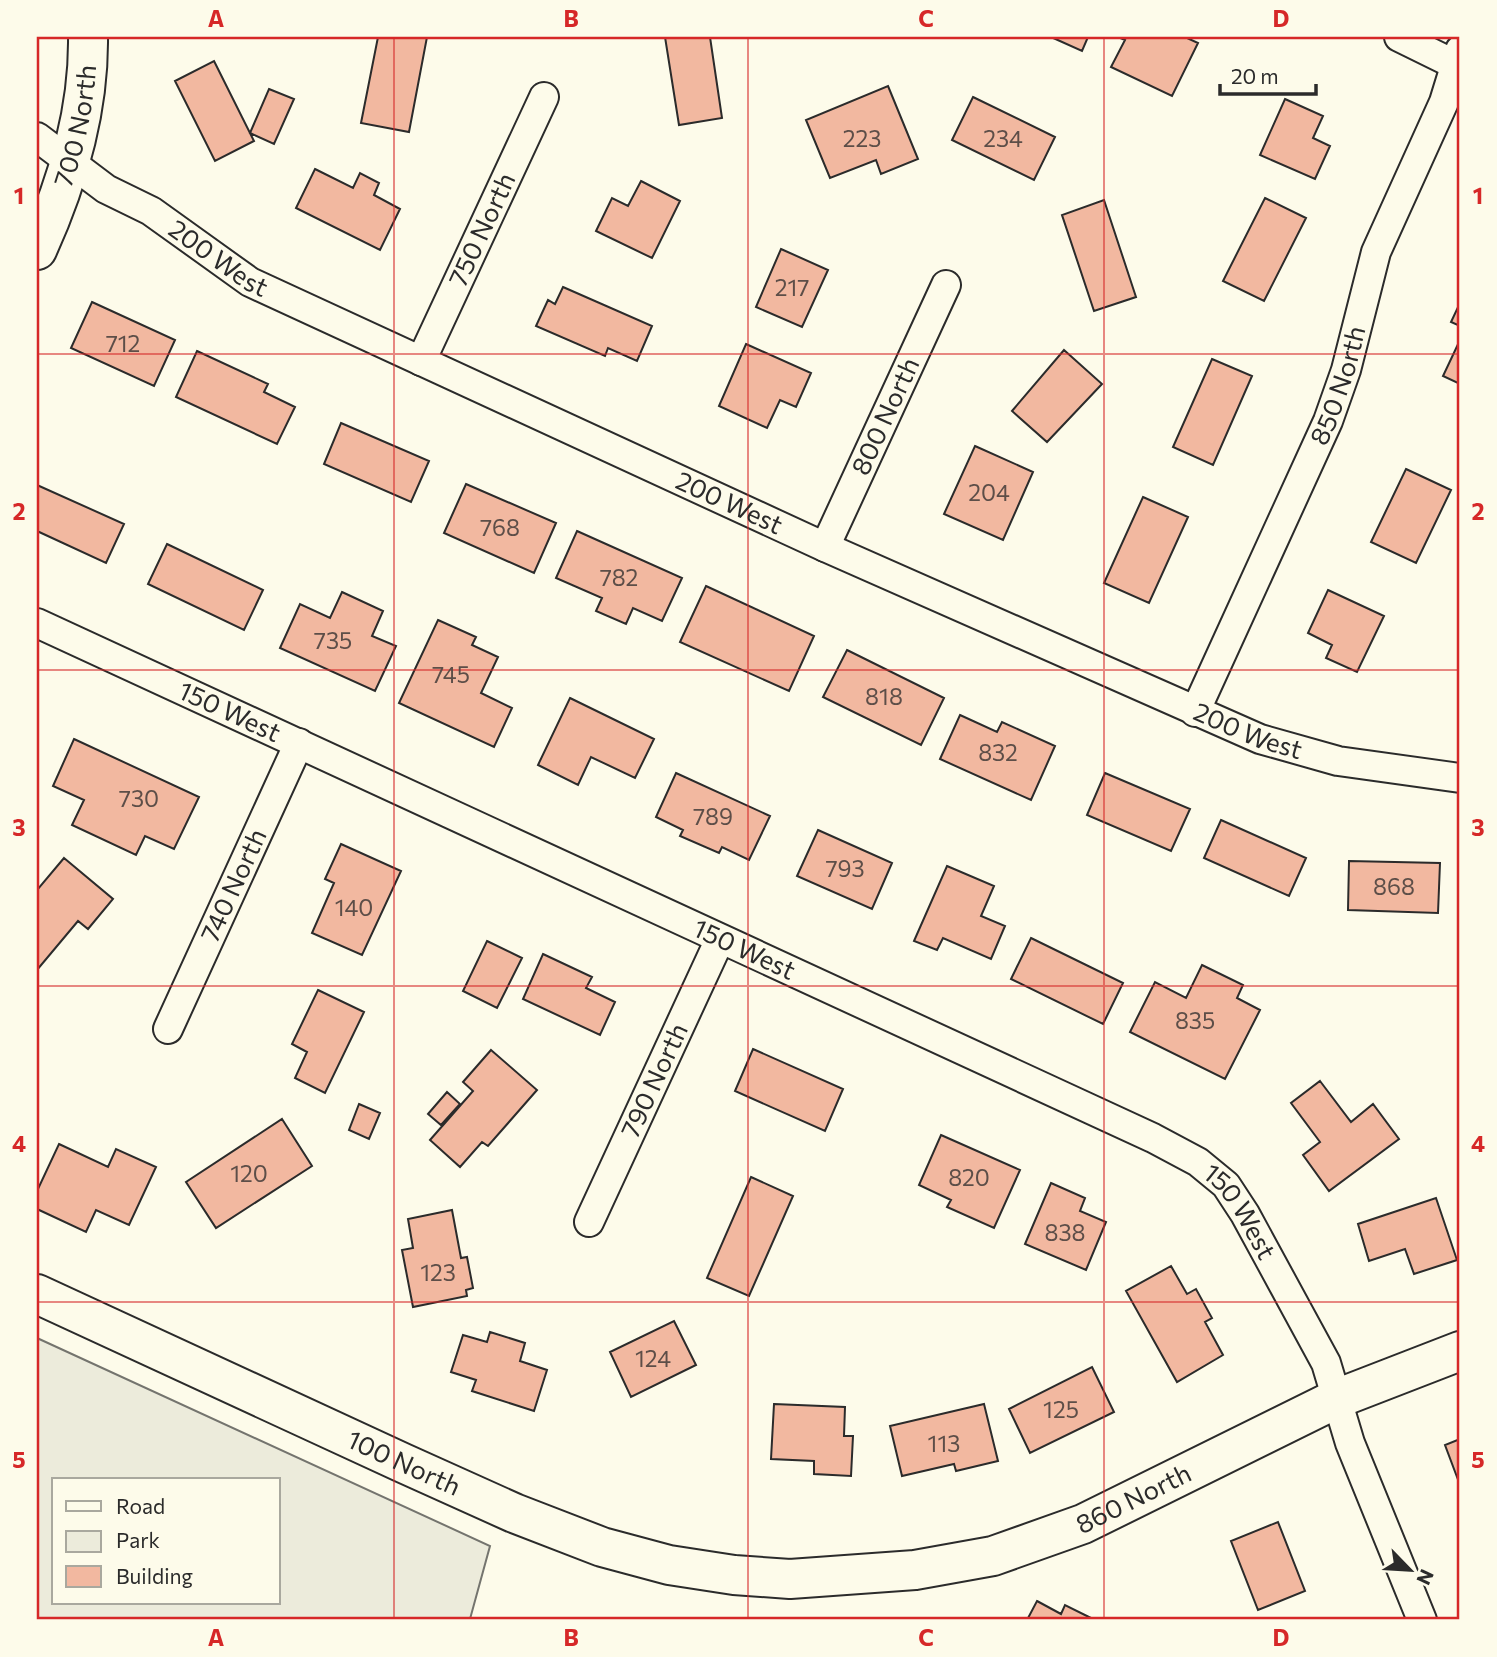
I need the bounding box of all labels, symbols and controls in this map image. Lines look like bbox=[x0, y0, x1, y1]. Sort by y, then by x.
text: A bbox=[208, 4, 225, 32]
text: B bbox=[563, 4, 579, 32]
text: C bbox=[918, 4, 934, 32]
text: D bbox=[1273, 4, 1290, 32]
scale bar bbox=[1220, 52, 1317, 96]
street label: 700 North bbox=[46, 63, 101, 190]
text: 20 m bbox=[1231, 63, 1279, 88]
house number: 223 bbox=[843, 124, 881, 152]
house number: 234 bbox=[983, 124, 1023, 152]
street label: 750 North bbox=[441, 167, 521, 291]
text: 1 bbox=[14, 181, 24, 209]
text: 1 bbox=[1473, 181, 1483, 209]
street label: 200 West bbox=[164, 212, 273, 302]
house number: 217 bbox=[775, 273, 809, 301]
street label: 850 North bbox=[1302, 322, 1371, 449]
house number: 712 bbox=[106, 329, 140, 357]
street label: 800 North bbox=[844, 352, 924, 479]
street label: 200 West bbox=[672, 464, 788, 539]
house number: 204 bbox=[968, 478, 1010, 506]
text: 2 bbox=[12, 497, 26, 525]
text: 2 bbox=[1471, 497, 1485, 525]
house number: 768 bbox=[480, 513, 520, 541]
house number: 782 bbox=[600, 563, 638, 591]
house number: 735 bbox=[314, 626, 352, 654]
house number: 745 bbox=[432, 660, 470, 688]
street label: 150 West bbox=[174, 674, 286, 747]
house number: 818 bbox=[865, 682, 903, 710]
street label: 200 West bbox=[1189, 695, 1306, 764]
house number: 832 bbox=[978, 738, 1018, 766]
house number: 730 bbox=[119, 784, 159, 812]
house number: 789 bbox=[693, 802, 733, 830]
text: 3 bbox=[12, 813, 26, 841]
text: 3 bbox=[1471, 813, 1485, 841]
street label: 740 North bbox=[193, 823, 272, 946]
house number: 793 bbox=[825, 854, 865, 882]
house number: 868 bbox=[1373, 872, 1415, 900]
house number: 140 bbox=[335, 893, 373, 921]
street label: 150 West bbox=[689, 911, 801, 985]
house number: 835 bbox=[1175, 1006, 1215, 1034]
street label: 790 North bbox=[613, 1018, 693, 1142]
text: 4 bbox=[12, 1129, 26, 1157]
text: 4 bbox=[1471, 1129, 1485, 1157]
street label: 150 West bbox=[1198, 1156, 1284, 1264]
house number: 120 bbox=[230, 1159, 268, 1187]
house number: 820 bbox=[948, 1163, 990, 1191]
house number: 838 bbox=[1045, 1218, 1085, 1246]
house number: 123 bbox=[420, 1258, 456, 1286]
house number: 124 bbox=[635, 1344, 671, 1372]
house number: 125 bbox=[1043, 1395, 1079, 1423]
street label: 100 North bbox=[343, 1423, 466, 1501]
house number: 113 bbox=[928, 1429, 960, 1457]
text: 5 bbox=[12, 1445, 26, 1473]
text: 5 bbox=[1471, 1445, 1485, 1473]
street label: 860 North bbox=[1070, 1456, 1196, 1539]
legend bbox=[52, 1478, 280, 1604]
text: Road bbox=[116, 1493, 165, 1518]
text: Park bbox=[116, 1527, 160, 1552]
north arrow bbox=[1374, 1534, 1444, 1604]
text: Building bbox=[116, 1563, 193, 1588]
text: N bbox=[1412, 1566, 1439, 1589]
text: A bbox=[208, 1623, 225, 1651]
text: B bbox=[563, 1623, 579, 1651]
text: C bbox=[918, 1623, 934, 1651]
text: D bbox=[1273, 1623, 1290, 1651]

